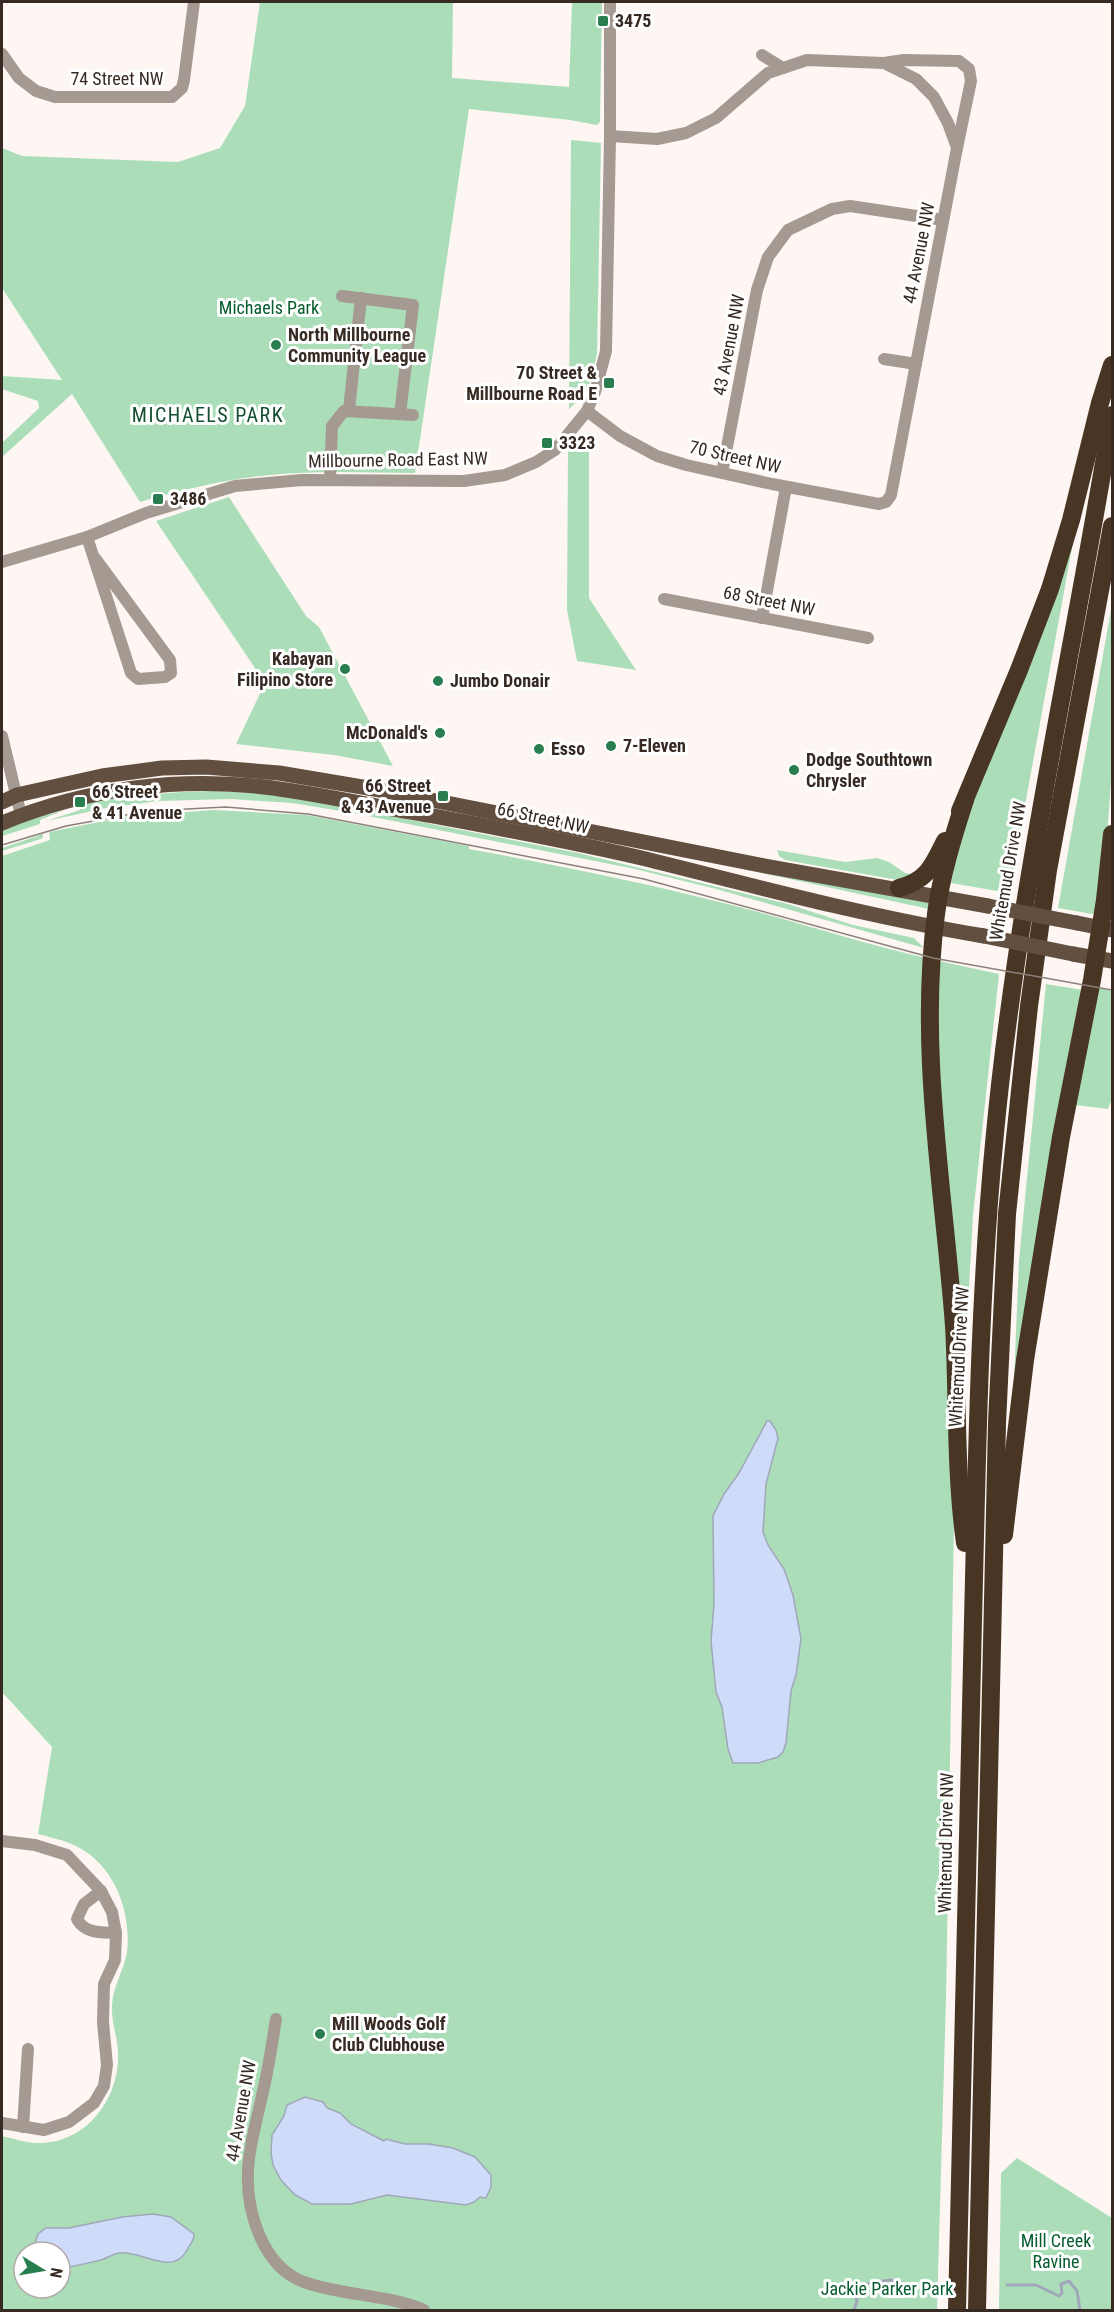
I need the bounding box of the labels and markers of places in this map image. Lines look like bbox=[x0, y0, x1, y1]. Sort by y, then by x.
place label: 3475 bbox=[615, 10, 651, 31]
marker: 3475 bbox=[596, 14, 610, 28]
place label: North Millbourne Community League bbox=[288, 324, 426, 366]
marker: North Millbourne Community League bbox=[269, 338, 283, 352]
place label: 70 Street & Millbourne Road E bbox=[466, 362, 598, 404]
marker: 70 Street & Millbourne Road E bbox=[602, 376, 616, 390]
place label: 3323 bbox=[559, 432, 595, 453]
marker: 3323 bbox=[540, 436, 554, 450]
place label: 3486 bbox=[170, 488, 206, 509]
marker: 3486 bbox=[151, 492, 165, 506]
place label: Kabayan Filipino Store bbox=[237, 648, 333, 690]
marker: Kabayan Filipino Store bbox=[338, 662, 352, 676]
place label: Jumbo Donair bbox=[450, 670, 550, 691]
marker: Jumbo Donair bbox=[431, 674, 445, 688]
place label: McDonald's bbox=[346, 722, 428, 743]
marker: McDonald's bbox=[433, 726, 447, 740]
place label: 7-Eleven bbox=[623, 735, 686, 756]
place label: Esso bbox=[551, 738, 585, 759]
marker: 7-Eleven bbox=[604, 739, 618, 753]
marker: Esso bbox=[532, 742, 546, 756]
place label: Dodge Southtown Chrysler bbox=[806, 749, 932, 791]
marker: Dodge Southtown Chrysler bbox=[787, 763, 801, 777]
place label: 66 Street & 43 Avenue bbox=[341, 775, 431, 817]
place label: 66 Street & 41 Avenue bbox=[92, 781, 183, 823]
marker: 66 Street & 43 Avenue bbox=[436, 789, 450, 803]
marker: 66 Street & 41 Avenue bbox=[73, 795, 87, 809]
place label: Mill Woods Golf Club Clubhouse bbox=[332, 2013, 446, 2055]
marker: Mill Woods Golf Club Clubhouse bbox=[313, 2027, 327, 2041]

